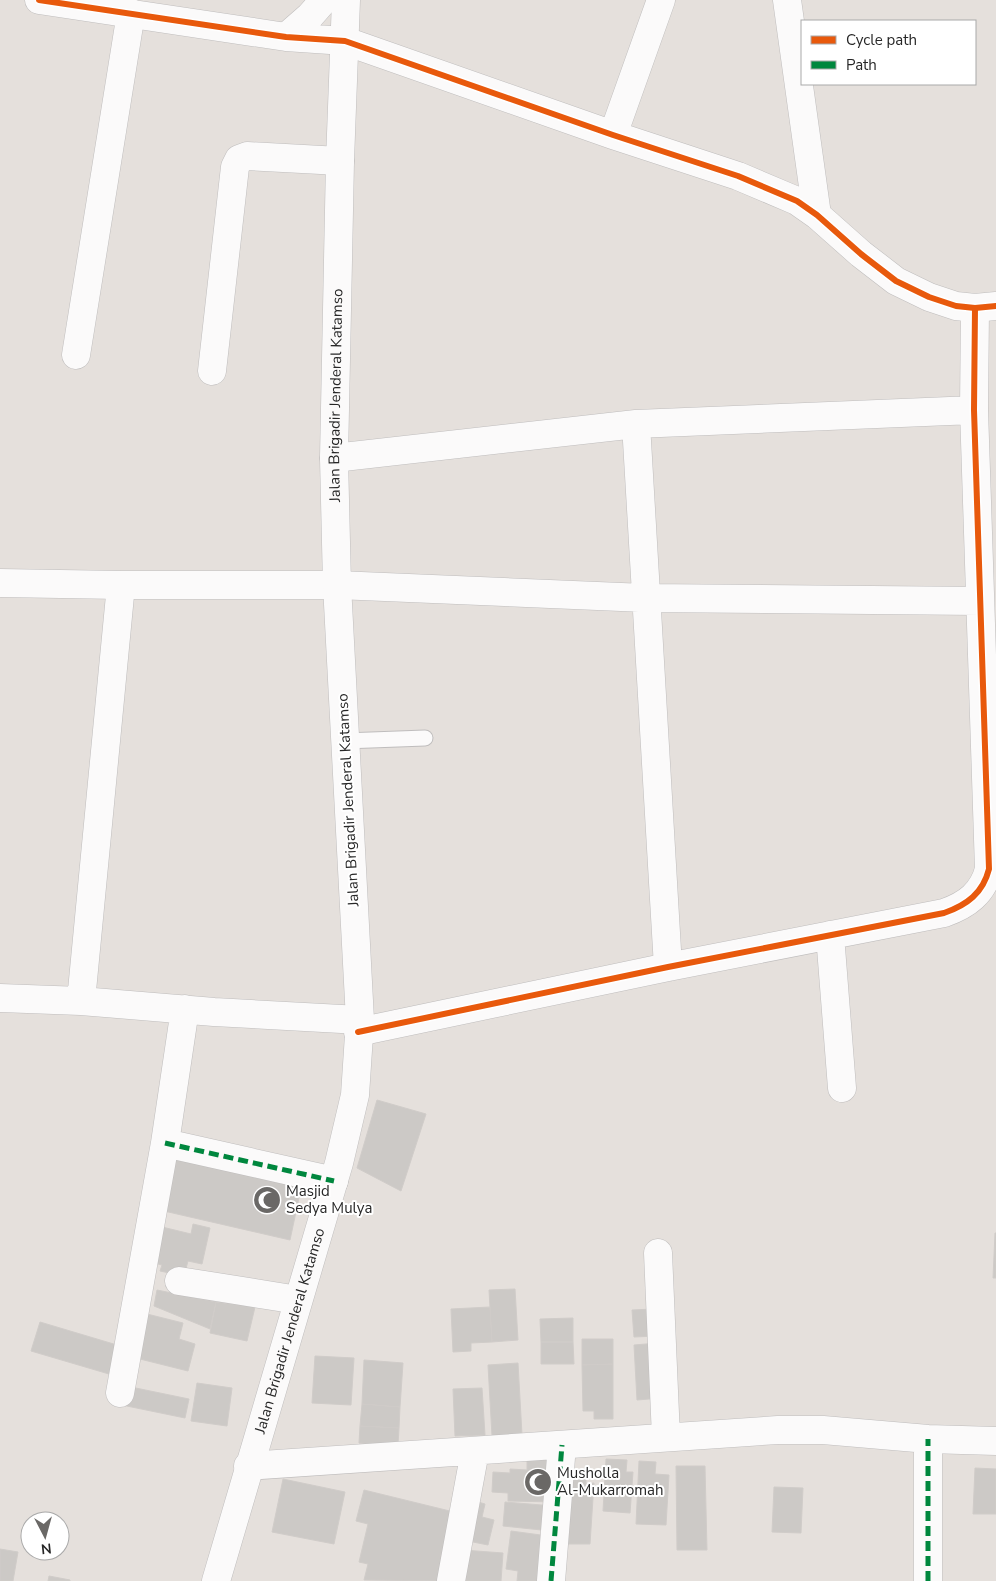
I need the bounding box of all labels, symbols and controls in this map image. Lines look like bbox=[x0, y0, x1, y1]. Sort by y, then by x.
legend bbox=[801, 20, 976, 85]
text: Cycle path bbox=[846, 30, 917, 50]
text: Path bbox=[846, 55, 877, 75]
street label: Jalan Brigadir Jenderal Katamso bbox=[324, 288, 347, 503]
street label: Jalan Brigadir Jenderal Katamso bbox=[332, 693, 364, 908]
place label: Masjid Sedya Mulya bbox=[286, 1181, 372, 1218]
mosque icon: Masjid Sedya Mulya bbox=[252, 1185, 282, 1215]
street label: Jalan Brigadir Jenderal Katamso bbox=[250, 1225, 329, 1437]
place label: Musholla Al-Mukarromah bbox=[557, 1463, 664, 1500]
mosque icon: Musholla Al-Mukarromah bbox=[523, 1467, 553, 1497]
north arrow bbox=[20, 1511, 70, 1561]
text: N bbox=[40, 1538, 53, 1558]

